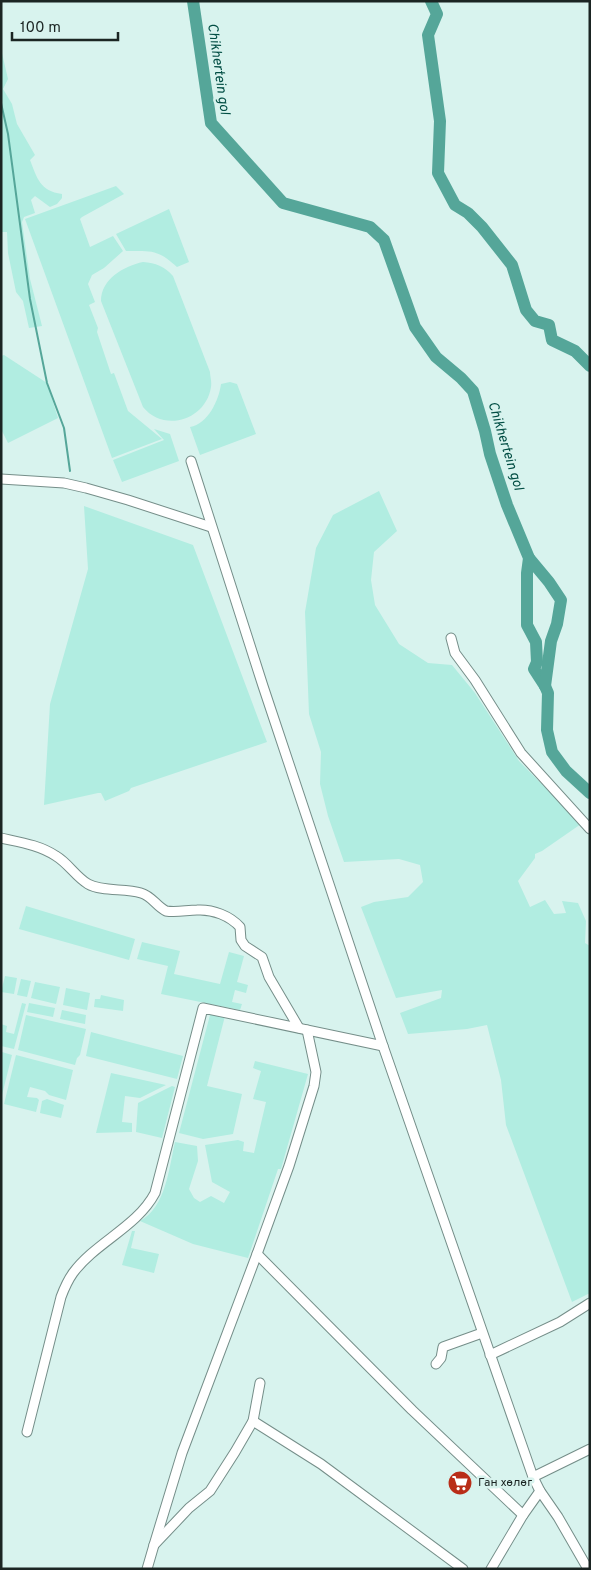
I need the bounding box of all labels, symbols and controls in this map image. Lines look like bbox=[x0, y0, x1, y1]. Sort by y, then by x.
scale bar bbox=[12, 10, 119, 42]
text: 100 m bbox=[20, 19, 61, 38]
water label: Chikhertein gol bbox=[203, 22, 233, 117]
water label: Chikhertein gol bbox=[483, 399, 527, 494]
supermarket icon: Ган хөлөг bbox=[447, 1470, 473, 1496]
place label: Ган хөлөг bbox=[478, 1475, 532, 1491]

